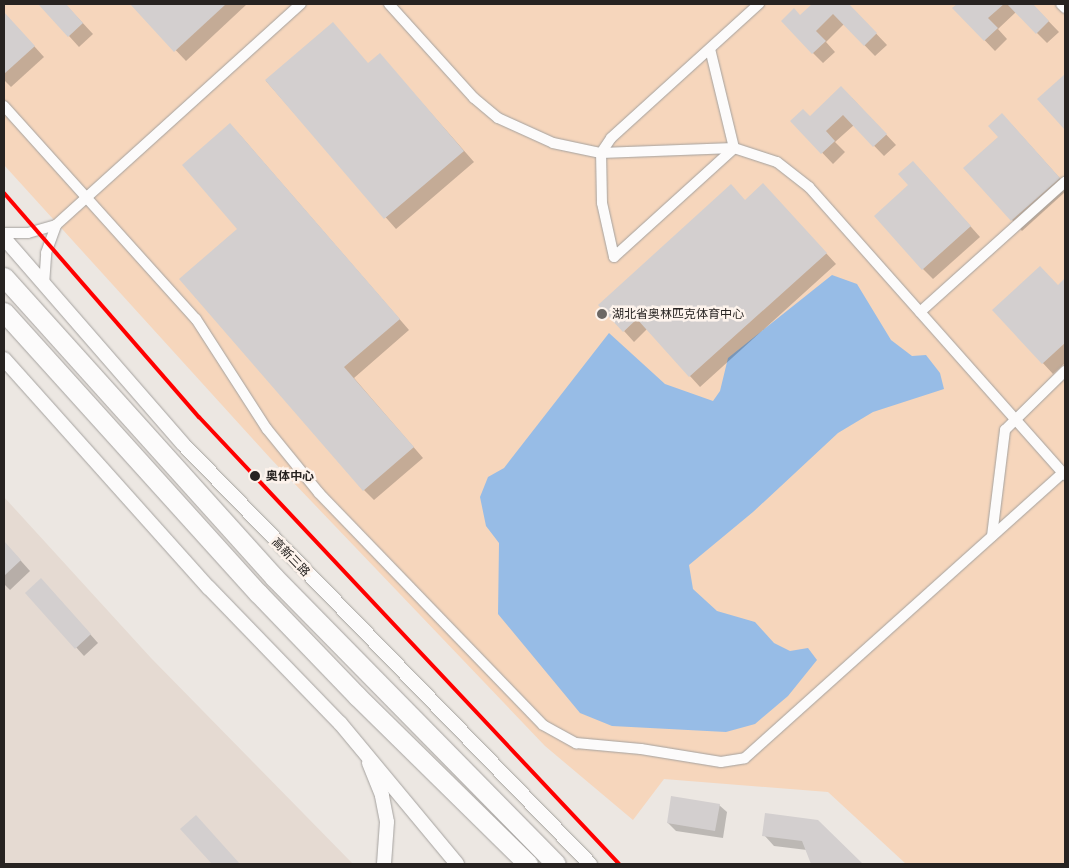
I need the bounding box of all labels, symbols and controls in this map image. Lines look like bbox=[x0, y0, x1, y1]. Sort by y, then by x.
place label: 湖北省奥林匹克体育中心 bbox=[612, 307, 744, 321]
marker: 湖北省奥林匹克体育中心 bbox=[596, 308, 608, 320]
marker: 奥体中心 bbox=[248, 469, 262, 483]
place label: 奥体中心 bbox=[266, 469, 314, 483]
street label: 高新三路 bbox=[269, 535, 313, 579]

